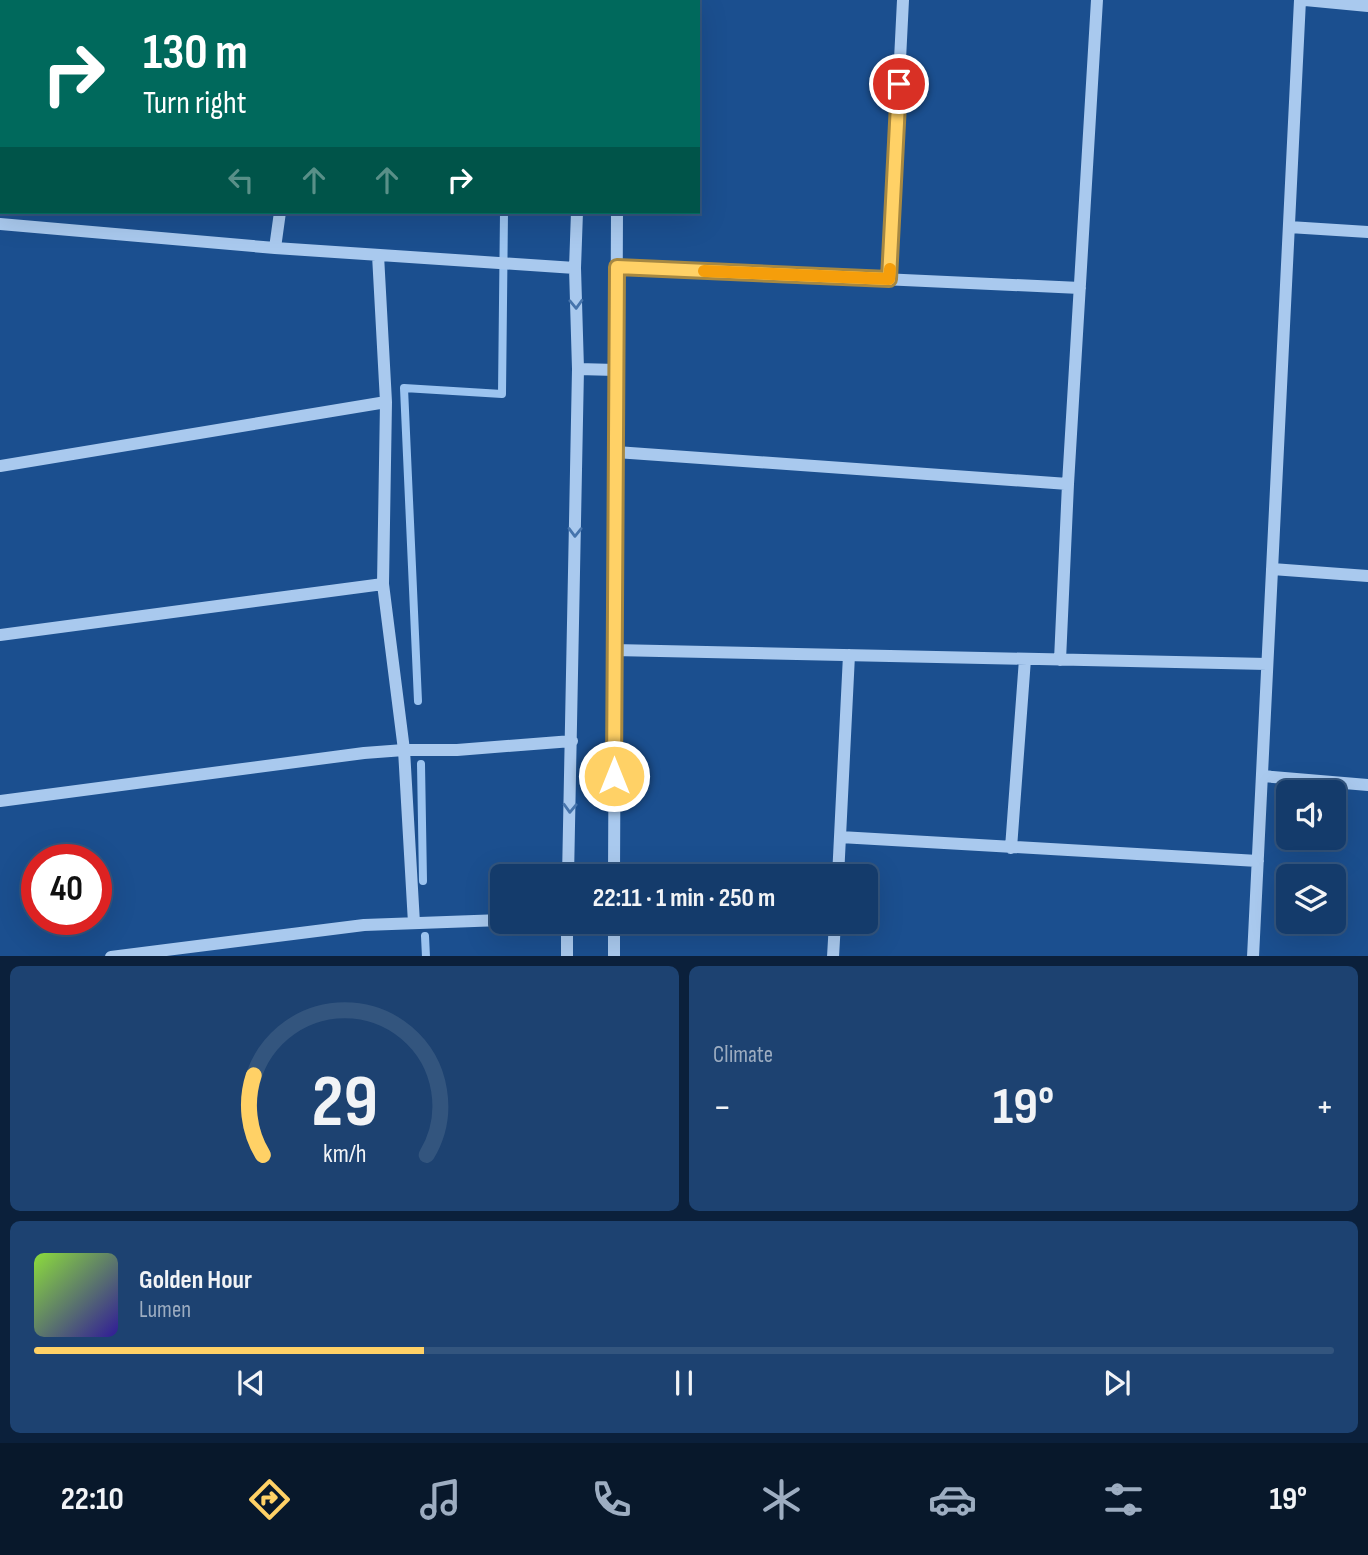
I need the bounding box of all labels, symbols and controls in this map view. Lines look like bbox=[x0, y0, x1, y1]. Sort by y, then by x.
text: 130 m bbox=[143, 24, 248, 83]
icon: right bbox=[28, 28, 119, 119]
pin bbox=[869, 54, 929, 114]
icon: arrive bbox=[880, 65, 918, 103]
text: Turn right bbox=[143, 84, 247, 123]
icon: left bbox=[222, 161, 260, 199]
icon: ahead bbox=[295, 161, 333, 199]
icon: ahead bbox=[368, 161, 406, 199]
icon: right bbox=[441, 161, 479, 199]
one-way arrow bbox=[569, 299, 584, 310]
one-way arrow bbox=[568, 527, 583, 538]
position arrow bbox=[577, 739, 651, 813]
map controls bbox=[1276, 780, 1346, 934]
button: sound bbox=[1276, 780, 1346, 850]
one-way arrow bbox=[562, 803, 577, 814]
speed limit sign: 40 bbox=[21, 844, 112, 935]
button: layers bbox=[1276, 864, 1346, 934]
text: 22:11 · 1 min · 250 m bbox=[593, 883, 775, 914]
text: Climate bbox=[713, 1041, 773, 1069]
text: 29 bbox=[311, 1059, 378, 1147]
text: 19° bbox=[993, 1076, 1054, 1139]
text: − bbox=[713, 1085, 732, 1130]
text: + bbox=[1315, 1085, 1334, 1130]
text: km/h bbox=[323, 1138, 366, 1169]
text: Golden Hour bbox=[139, 1265, 252, 1296]
text: Lumen bbox=[139, 1296, 191, 1324]
icon: previous bbox=[232, 1364, 270, 1402]
icon: pause bbox=[665, 1364, 703, 1402]
icon: next bbox=[1098, 1364, 1136, 1402]
icon: directions bbox=[245, 1475, 294, 1524]
icon: music bbox=[416, 1475, 465, 1524]
icon: phone bbox=[587, 1475, 636, 1524]
icon: climate bbox=[757, 1475, 806, 1524]
icon: car bbox=[928, 1475, 977, 1524]
icon: filters bbox=[1099, 1475, 1148, 1524]
text: 22:10 bbox=[61, 1480, 124, 1519]
text: 19° bbox=[1269, 1480, 1307, 1519]

